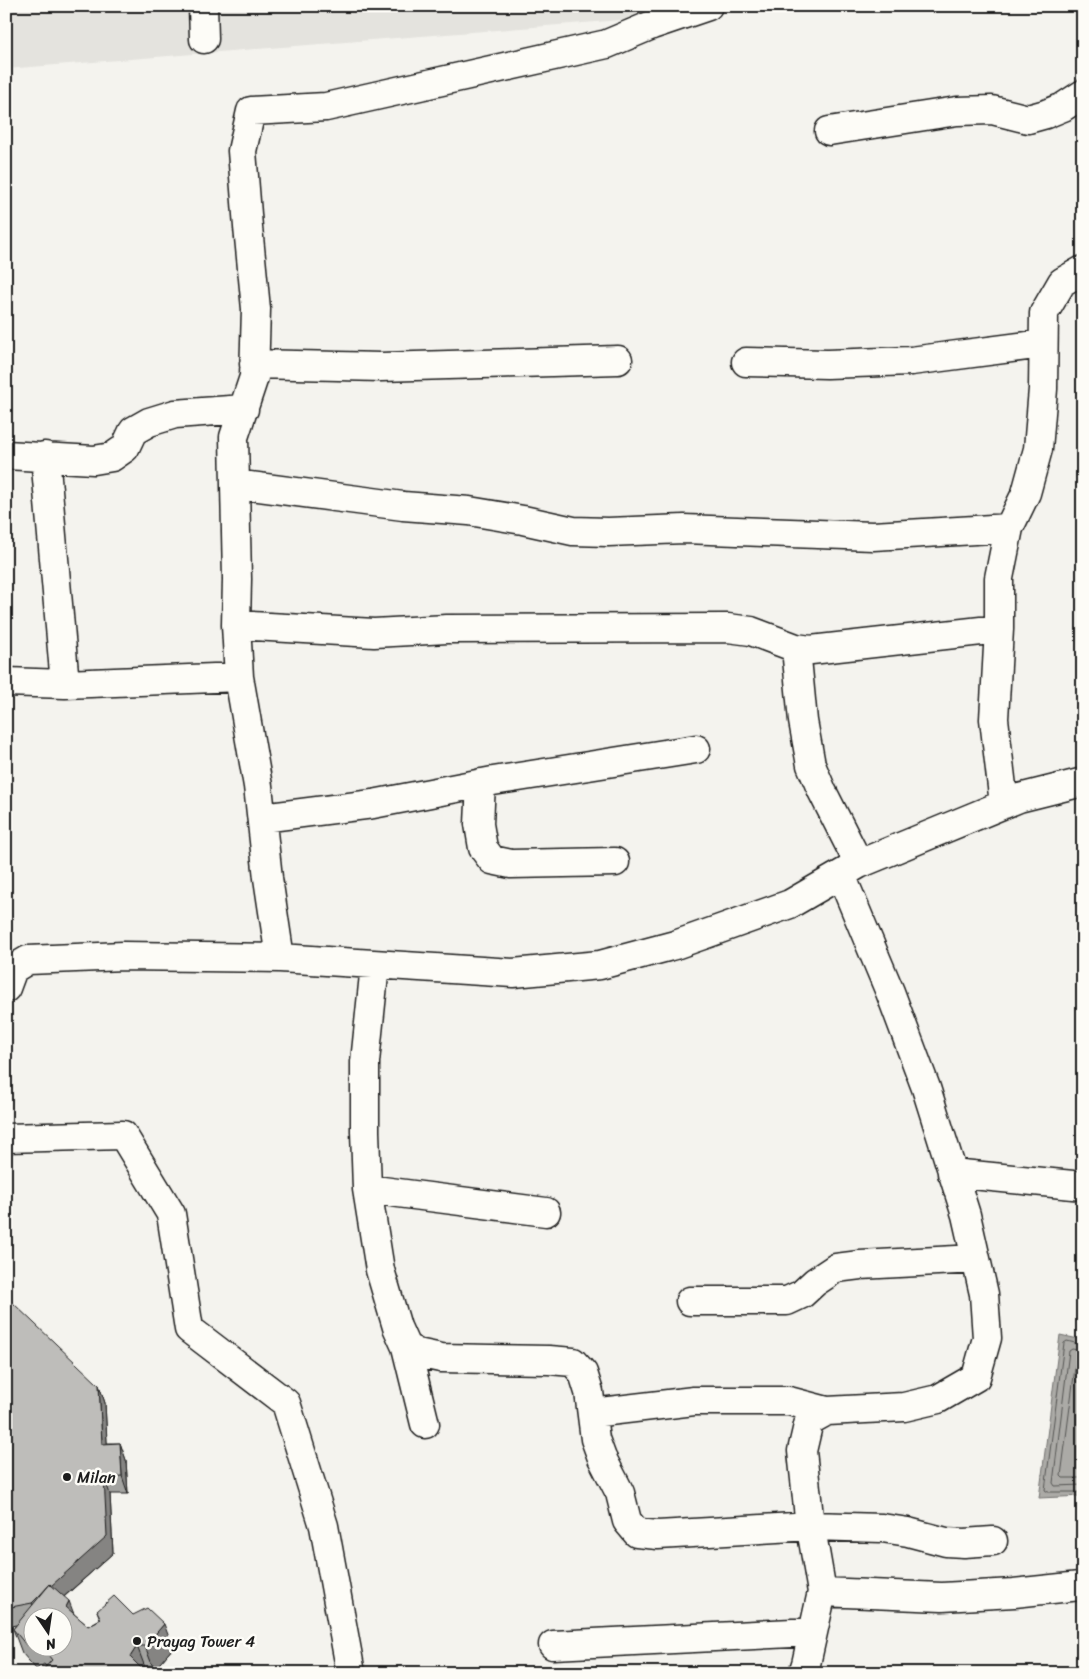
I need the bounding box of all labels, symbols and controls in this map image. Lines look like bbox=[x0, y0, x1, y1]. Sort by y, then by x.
place label: Milan bbox=[77, 1463, 116, 1492]
marker: Milan bbox=[61, 1471, 73, 1483]
north arrow bbox=[22, 1606, 72, 1656]
place label: Prayag Tower 4 bbox=[147, 1627, 255, 1656]
text: N bbox=[43, 1631, 59, 1658]
marker: Prayag Tower 4 bbox=[131, 1635, 143, 1647]

